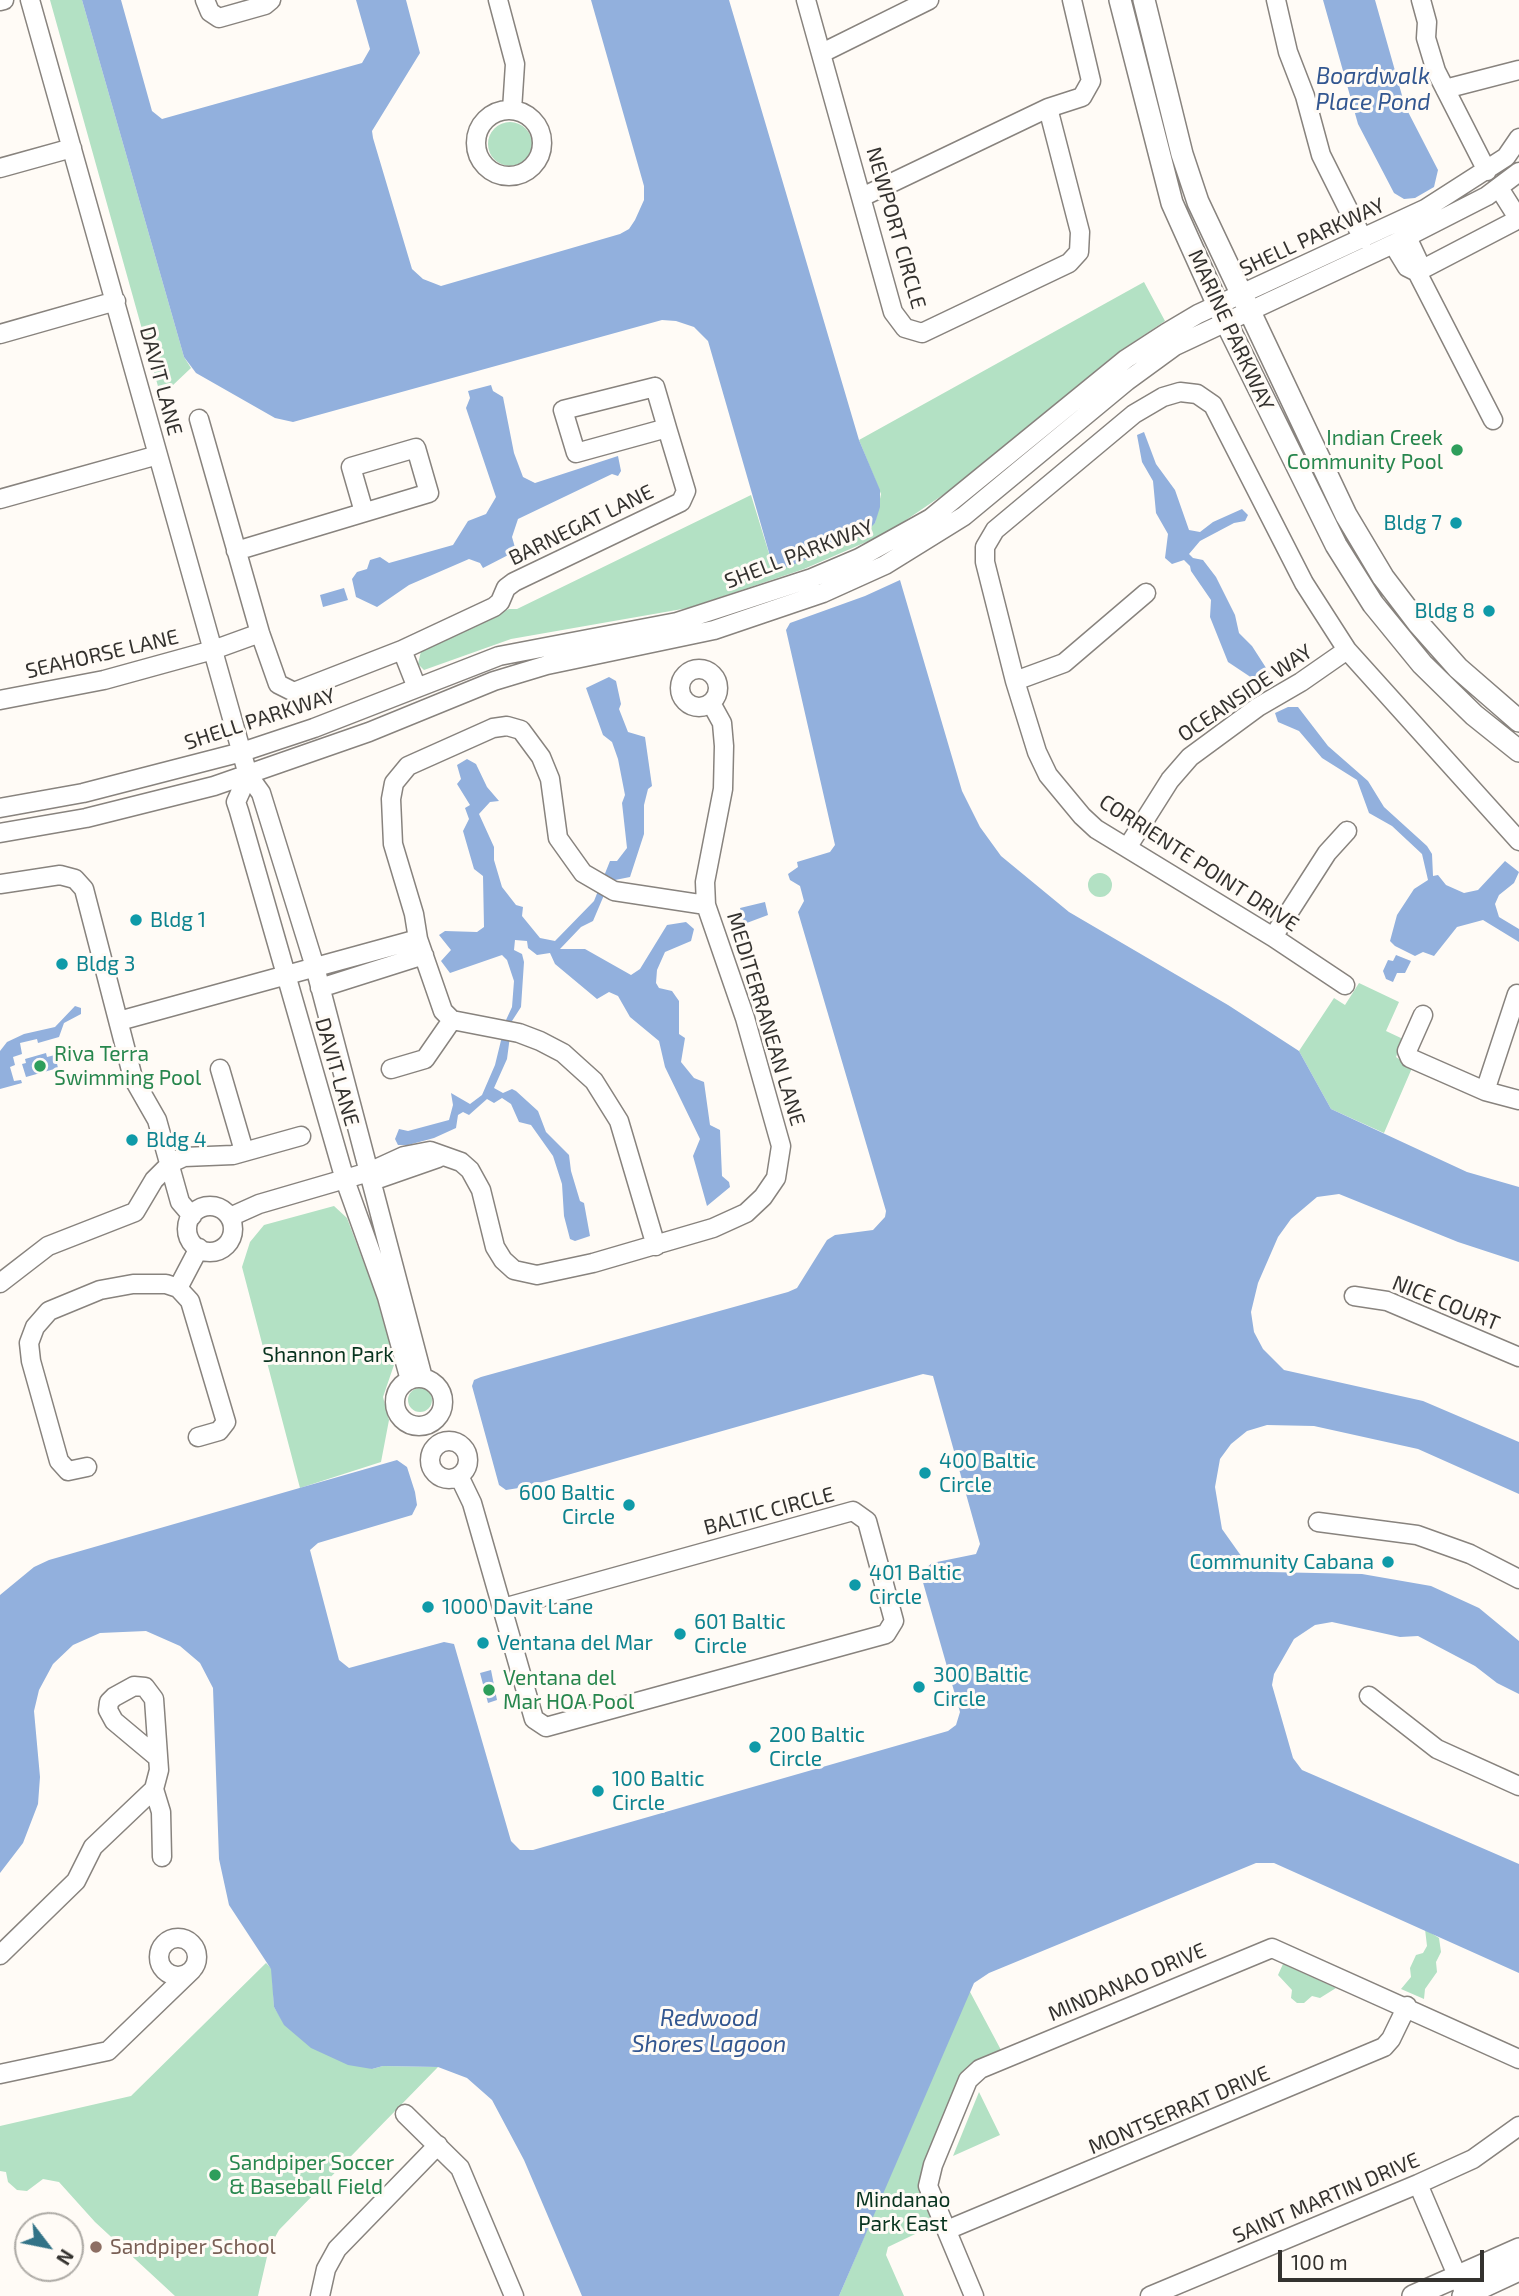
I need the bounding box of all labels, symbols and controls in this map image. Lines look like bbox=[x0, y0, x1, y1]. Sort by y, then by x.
water label: Boardwalk Place Pond bbox=[1316, 62, 1430, 116]
street label: NEWPORT CIRCLE bbox=[861, 144, 931, 312]
street label: SHELL PARKWAY bbox=[1235, 192, 1389, 282]
street label: MARINE PARKWAY bbox=[1183, 246, 1279, 414]
street label: DAVIT LANE bbox=[134, 324, 188, 438]
place label: Indian Creek Community Pool bbox=[1287, 425, 1443, 475]
marker: Indian Creek Community Pool bbox=[1449, 442, 1465, 458]
street label: BARNEGAT LANE bbox=[505, 479, 657, 571]
place label: Bldg 7 bbox=[1384, 510, 1442, 536]
street label: SHELL PARKWAY bbox=[721, 514, 877, 594]
marker: Bldg 7 bbox=[1448, 515, 1464, 531]
place label: Bldg 8 bbox=[1415, 598, 1475, 624]
marker: Bldg 8 bbox=[1481, 603, 1497, 619]
street label: SEAHORSE LANE bbox=[23, 624, 181, 684]
street label: OCEANSIDE WAY bbox=[1173, 639, 1317, 747]
street label: SHELL PARKWAY bbox=[181, 683, 339, 755]
street label: CORRIENTE POINT DRIVE bbox=[1094, 789, 1304, 937]
place label: Bldg 1 bbox=[150, 907, 206, 933]
street label: MEDITERRANEAN LANE bbox=[721, 909, 811, 1129]
marker: Bldg 1 bbox=[128, 912, 144, 928]
place label: Bldg 3 bbox=[76, 951, 135, 977]
marker: Bldg 3 bbox=[54, 956, 70, 972]
street label: DAVIT LANE bbox=[309, 1015, 365, 1129]
place label: Riva Terra Swimming Pool bbox=[54, 1041, 201, 1091]
marker: Riva Terra Swimming Pool bbox=[32, 1058, 48, 1074]
place label: Bldg 4 bbox=[146, 1127, 207, 1153]
marker: Bldg 4 bbox=[124, 1132, 140, 1148]
street label: NICE COURT bbox=[1389, 1270, 1503, 1336]
park label: Shannon Park bbox=[262, 1342, 394, 1368]
place label: 400 Baltic Circle bbox=[939, 1448, 1036, 1498]
marker: 400 Baltic Circle bbox=[917, 1465, 933, 1481]
place label: 600 Baltic Circle bbox=[519, 1480, 615, 1530]
street label: BALTIC CIRCLE bbox=[701, 1481, 837, 1541]
marker: 600 Baltic Circle bbox=[621, 1497, 637, 1513]
place label: Community Cabana bbox=[1189, 1549, 1374, 1575]
marker: Community Cabana bbox=[1380, 1554, 1396, 1570]
place label: 401 Baltic Circle bbox=[869, 1560, 962, 1610]
marker: 401 Baltic Circle bbox=[847, 1577, 863, 1593]
place label: 1000 Davit Lane bbox=[442, 1594, 593, 1620]
marker: 1000 Davit Lane bbox=[420, 1599, 436, 1615]
place label: 601 Baltic Circle bbox=[694, 1609, 786, 1659]
marker: 601 Baltic Circle bbox=[672, 1626, 688, 1642]
place label: Ventana del Mar bbox=[497, 1630, 653, 1656]
marker: Ventana del Mar bbox=[475, 1635, 491, 1651]
place label: 300 Baltic Circle bbox=[933, 1662, 1029, 1712]
place label: Ventana del Mar HOA Pool bbox=[503, 1665, 634, 1715]
marker: 300 Baltic Circle bbox=[911, 1679, 927, 1695]
marker: Ventana del Mar HOA Pool bbox=[481, 1682, 497, 1698]
place label: 200 Baltic Circle bbox=[769, 1722, 865, 1772]
marker: 200 Baltic Circle bbox=[747, 1739, 763, 1755]
place label: 100 Baltic Circle bbox=[612, 1766, 704, 1816]
marker: 100 Baltic Circle bbox=[590, 1783, 606, 1799]
street label: MINDANAO DRIVE bbox=[1044, 1937, 1210, 2027]
water label: Redwood Shores Lagoon bbox=[632, 2004, 786, 2058]
street label: MONTSERRAT DRIVE bbox=[1084, 2060, 1274, 2160]
street label: SAINT MARTIN DRIVE bbox=[1229, 2147, 1423, 2249]
place label: Sandpiper Soccer & Baseball Field bbox=[229, 2150, 394, 2200]
marker: Sandpiper Soccer & Baseball Field bbox=[207, 2167, 223, 2183]
park label: Mindanao Park East bbox=[855, 2187, 951, 2237]
north arrow bbox=[14, 2212, 84, 2282]
place label: Sandpiper School bbox=[110, 2234, 276, 2260]
scale bar bbox=[1281, 2236, 1488, 2280]
marker: Sandpiper School bbox=[88, 2239, 104, 2255]
text: N bbox=[52, 2245, 79, 2269]
text: 100 m bbox=[1291, 2249, 1348, 2274]

